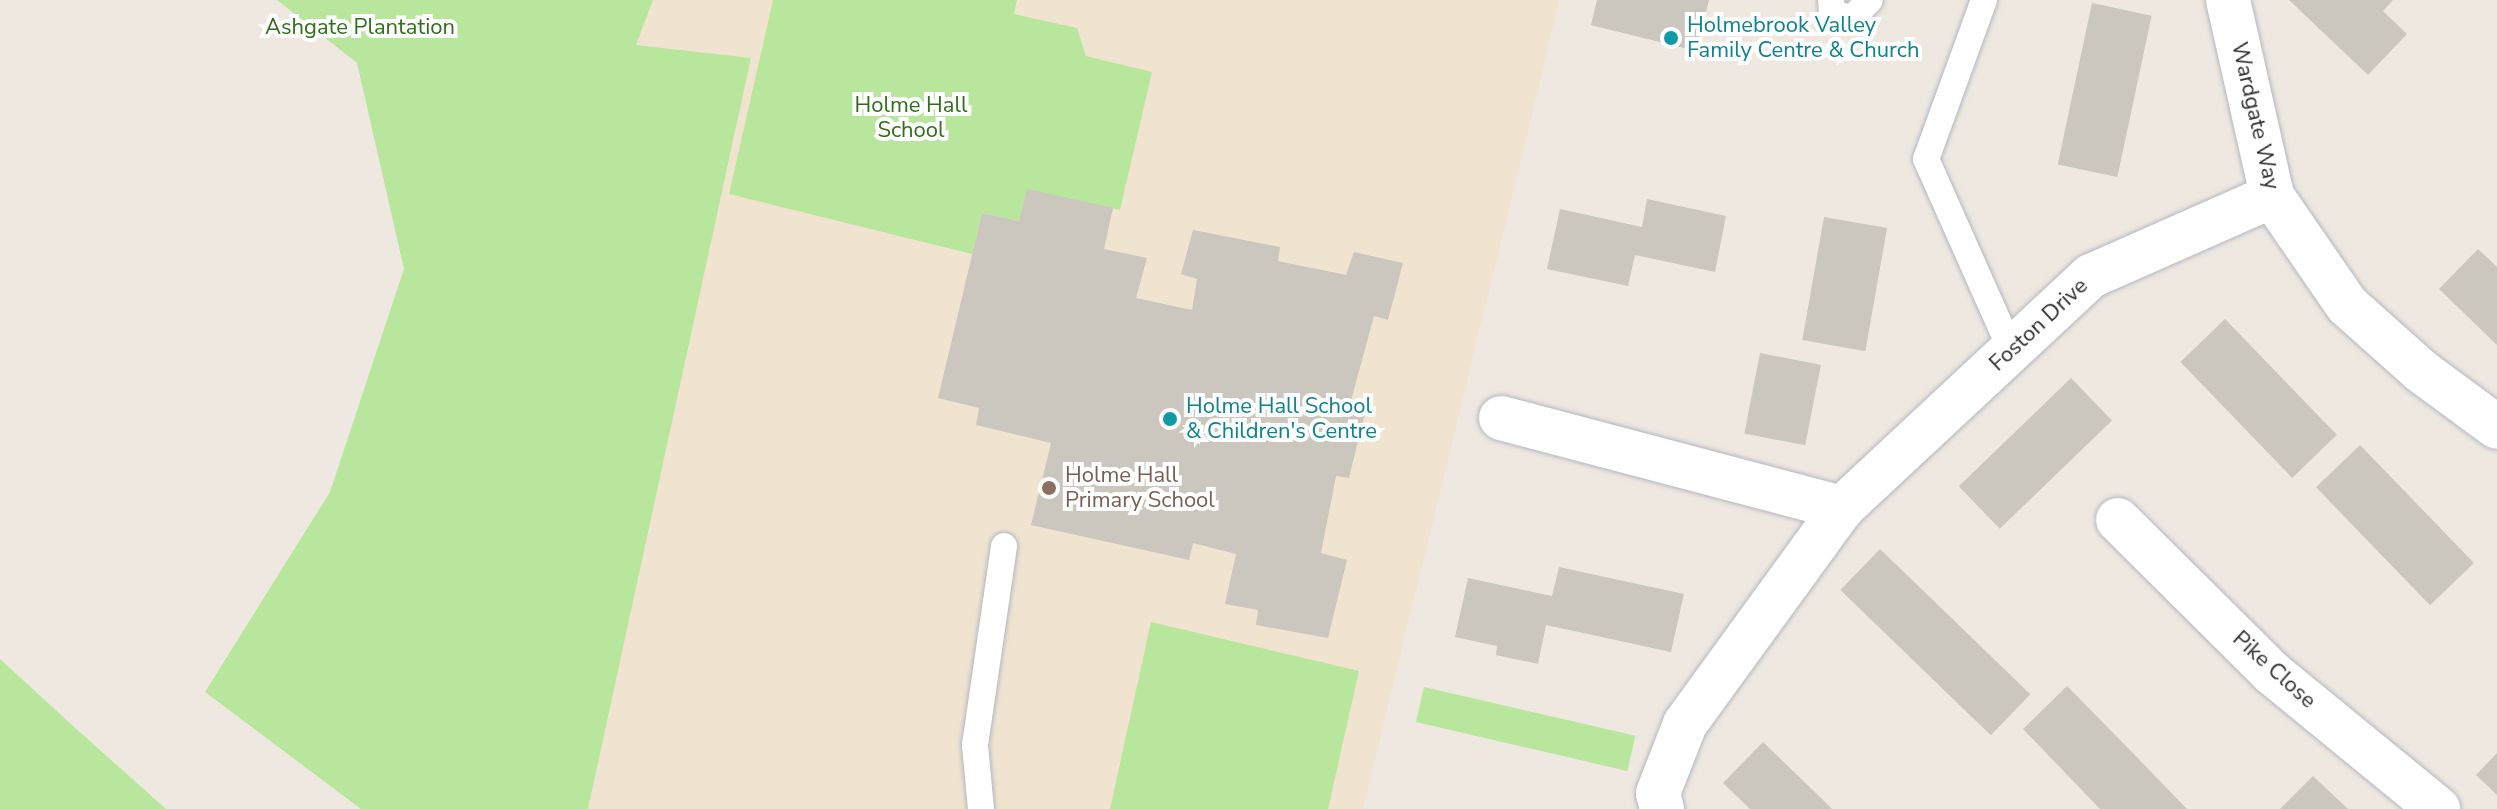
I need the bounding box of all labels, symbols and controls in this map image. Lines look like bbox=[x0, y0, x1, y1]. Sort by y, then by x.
place label: Holmebrook Valley Family Centre & Church bbox=[1687, 12, 1919, 64]
park label: Ashgate Plantation bbox=[265, 15, 455, 41]
marker: Holmebrook Valley Family Centre & Church bbox=[1662, 29, 1680, 47]
street label: Wardgate Way bbox=[2225, 40, 2285, 192]
park label: Holme Hall School bbox=[854, 92, 968, 144]
street label: Foston Drive bbox=[1984, 273, 2094, 377]
place label: Holme Hall School & Children's Centre bbox=[1186, 393, 1377, 444]
marker: Holme Hall School & Children's Centre bbox=[1161, 410, 1179, 428]
place label: Holme Hall Primary School bbox=[1065, 462, 1215, 514]
marker: Holme Hall Primary School bbox=[1040, 479, 1058, 497]
street label: Pike Close bbox=[2227, 626, 2321, 714]

